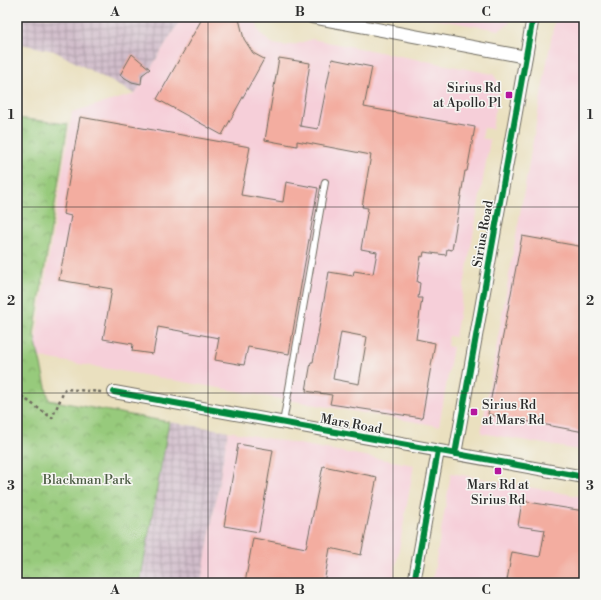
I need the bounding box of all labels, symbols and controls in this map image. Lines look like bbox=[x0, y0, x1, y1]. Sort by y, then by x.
text: A bbox=[109, 4, 120, 20]
text: B bbox=[295, 4, 305, 20]
text: C bbox=[481, 4, 491, 20]
place label: Sirius Rd at Apollo Pl bbox=[433, 80, 502, 111]
marker: Sirius Rd at Apollo Pl bbox=[504, 90, 514, 100]
text: 1 bbox=[8, 107, 15, 123]
text: 1 bbox=[587, 107, 594, 123]
street label: Sirius Road bbox=[469, 199, 497, 269]
text: 2 bbox=[7, 293, 15, 309]
text: 2 bbox=[586, 293, 594, 309]
place label: Sirius Rd at Mars Rd bbox=[482, 397, 545, 428]
marker: Sirius Rd at Mars Rd bbox=[469, 407, 479, 417]
street label: Mars Road bbox=[319, 411, 384, 437]
marker: Mars Rd at Sirius Rd bbox=[493, 466, 503, 476]
park label: Blackman Park bbox=[42, 472, 132, 488]
place label: Mars Rd at Sirius Rd bbox=[467, 477, 530, 508]
text: 3 bbox=[7, 478, 15, 494]
text: 3 bbox=[586, 478, 594, 494]
text: A bbox=[109, 582, 120, 598]
text: B bbox=[295, 582, 305, 598]
text: C bbox=[481, 582, 491, 598]

